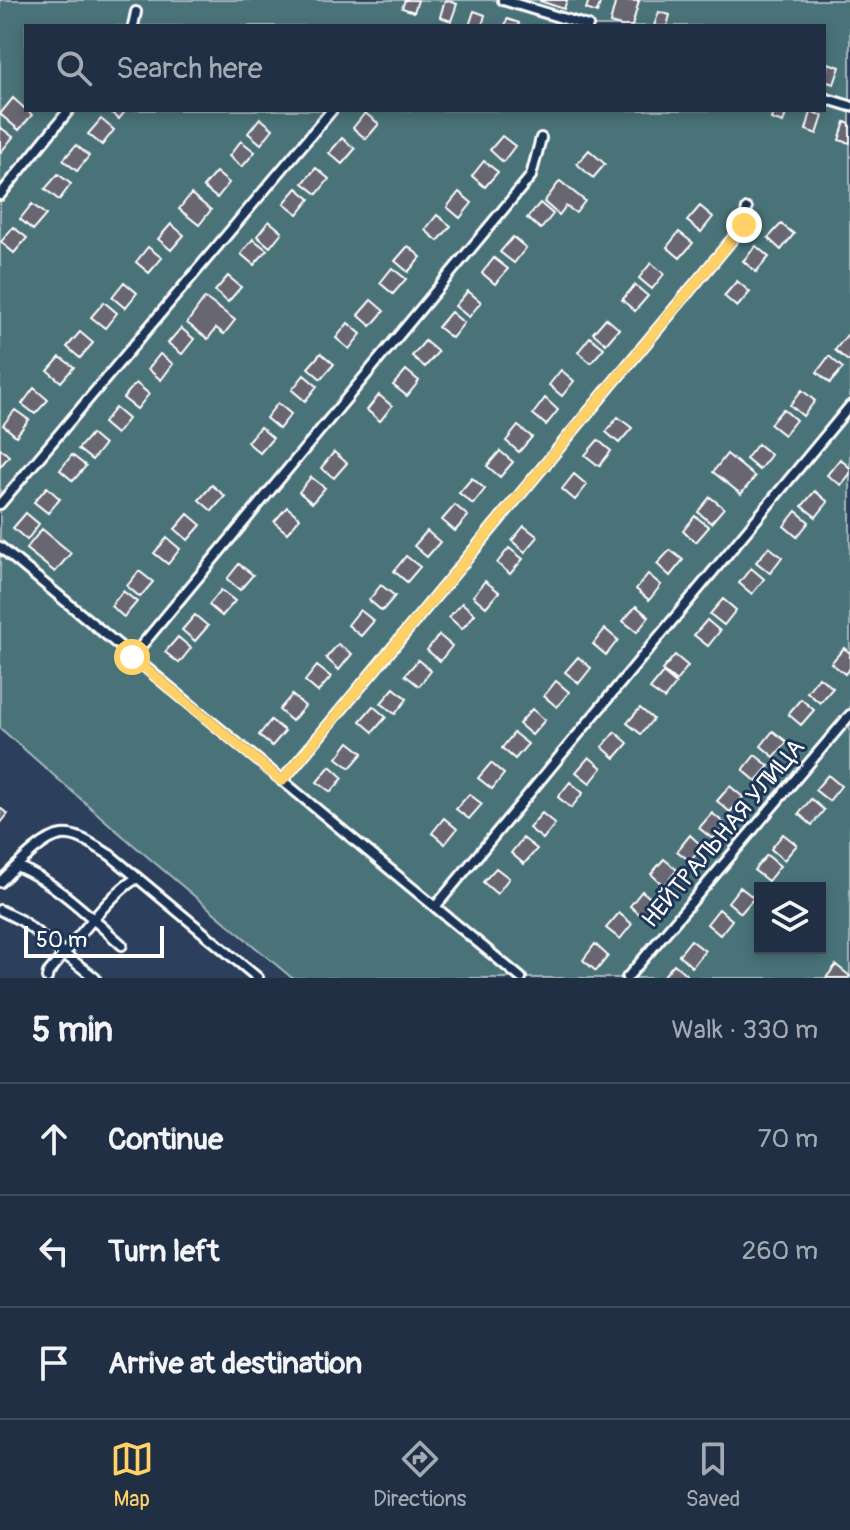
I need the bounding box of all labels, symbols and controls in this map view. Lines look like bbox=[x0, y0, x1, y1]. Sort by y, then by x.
search box bbox=[24, 24, 826, 112]
icon: search bbox=[52, 46, 96, 90]
text: Search here bbox=[116, 50, 263, 87]
route end bbox=[726, 207, 762, 243]
route start bbox=[114, 639, 150, 675]
street label: НЕЙТРАЛЬНАЯ УЛИЦА bbox=[636, 733, 811, 934]
map controls bbox=[754, 882, 826, 954]
button: layers bbox=[754, 882, 826, 954]
scale bar bbox=[24, 922, 164, 958]
text: 50 m bbox=[36, 926, 87, 954]
text: 5 min bbox=[32, 1009, 113, 1052]
text: Walk · 330 m bbox=[671, 1014, 818, 1046]
icon: ahead bbox=[32, 1117, 76, 1161]
text: Continue bbox=[108, 1121, 223, 1158]
text: 70 m bbox=[758, 1123, 818, 1155]
icon: left bbox=[32, 1229, 76, 1273]
text: Turn left bbox=[108, 1233, 219, 1270]
text: 260 m bbox=[742, 1235, 818, 1267]
icon: arrive bbox=[32, 1341, 76, 1385]
text: Arrive at destination bbox=[108, 1345, 362, 1382]
tab: Map bbox=[110, 1437, 154, 1513]
tab: Directions bbox=[373, 1437, 466, 1513]
tab: Saved bbox=[686, 1437, 740, 1513]

